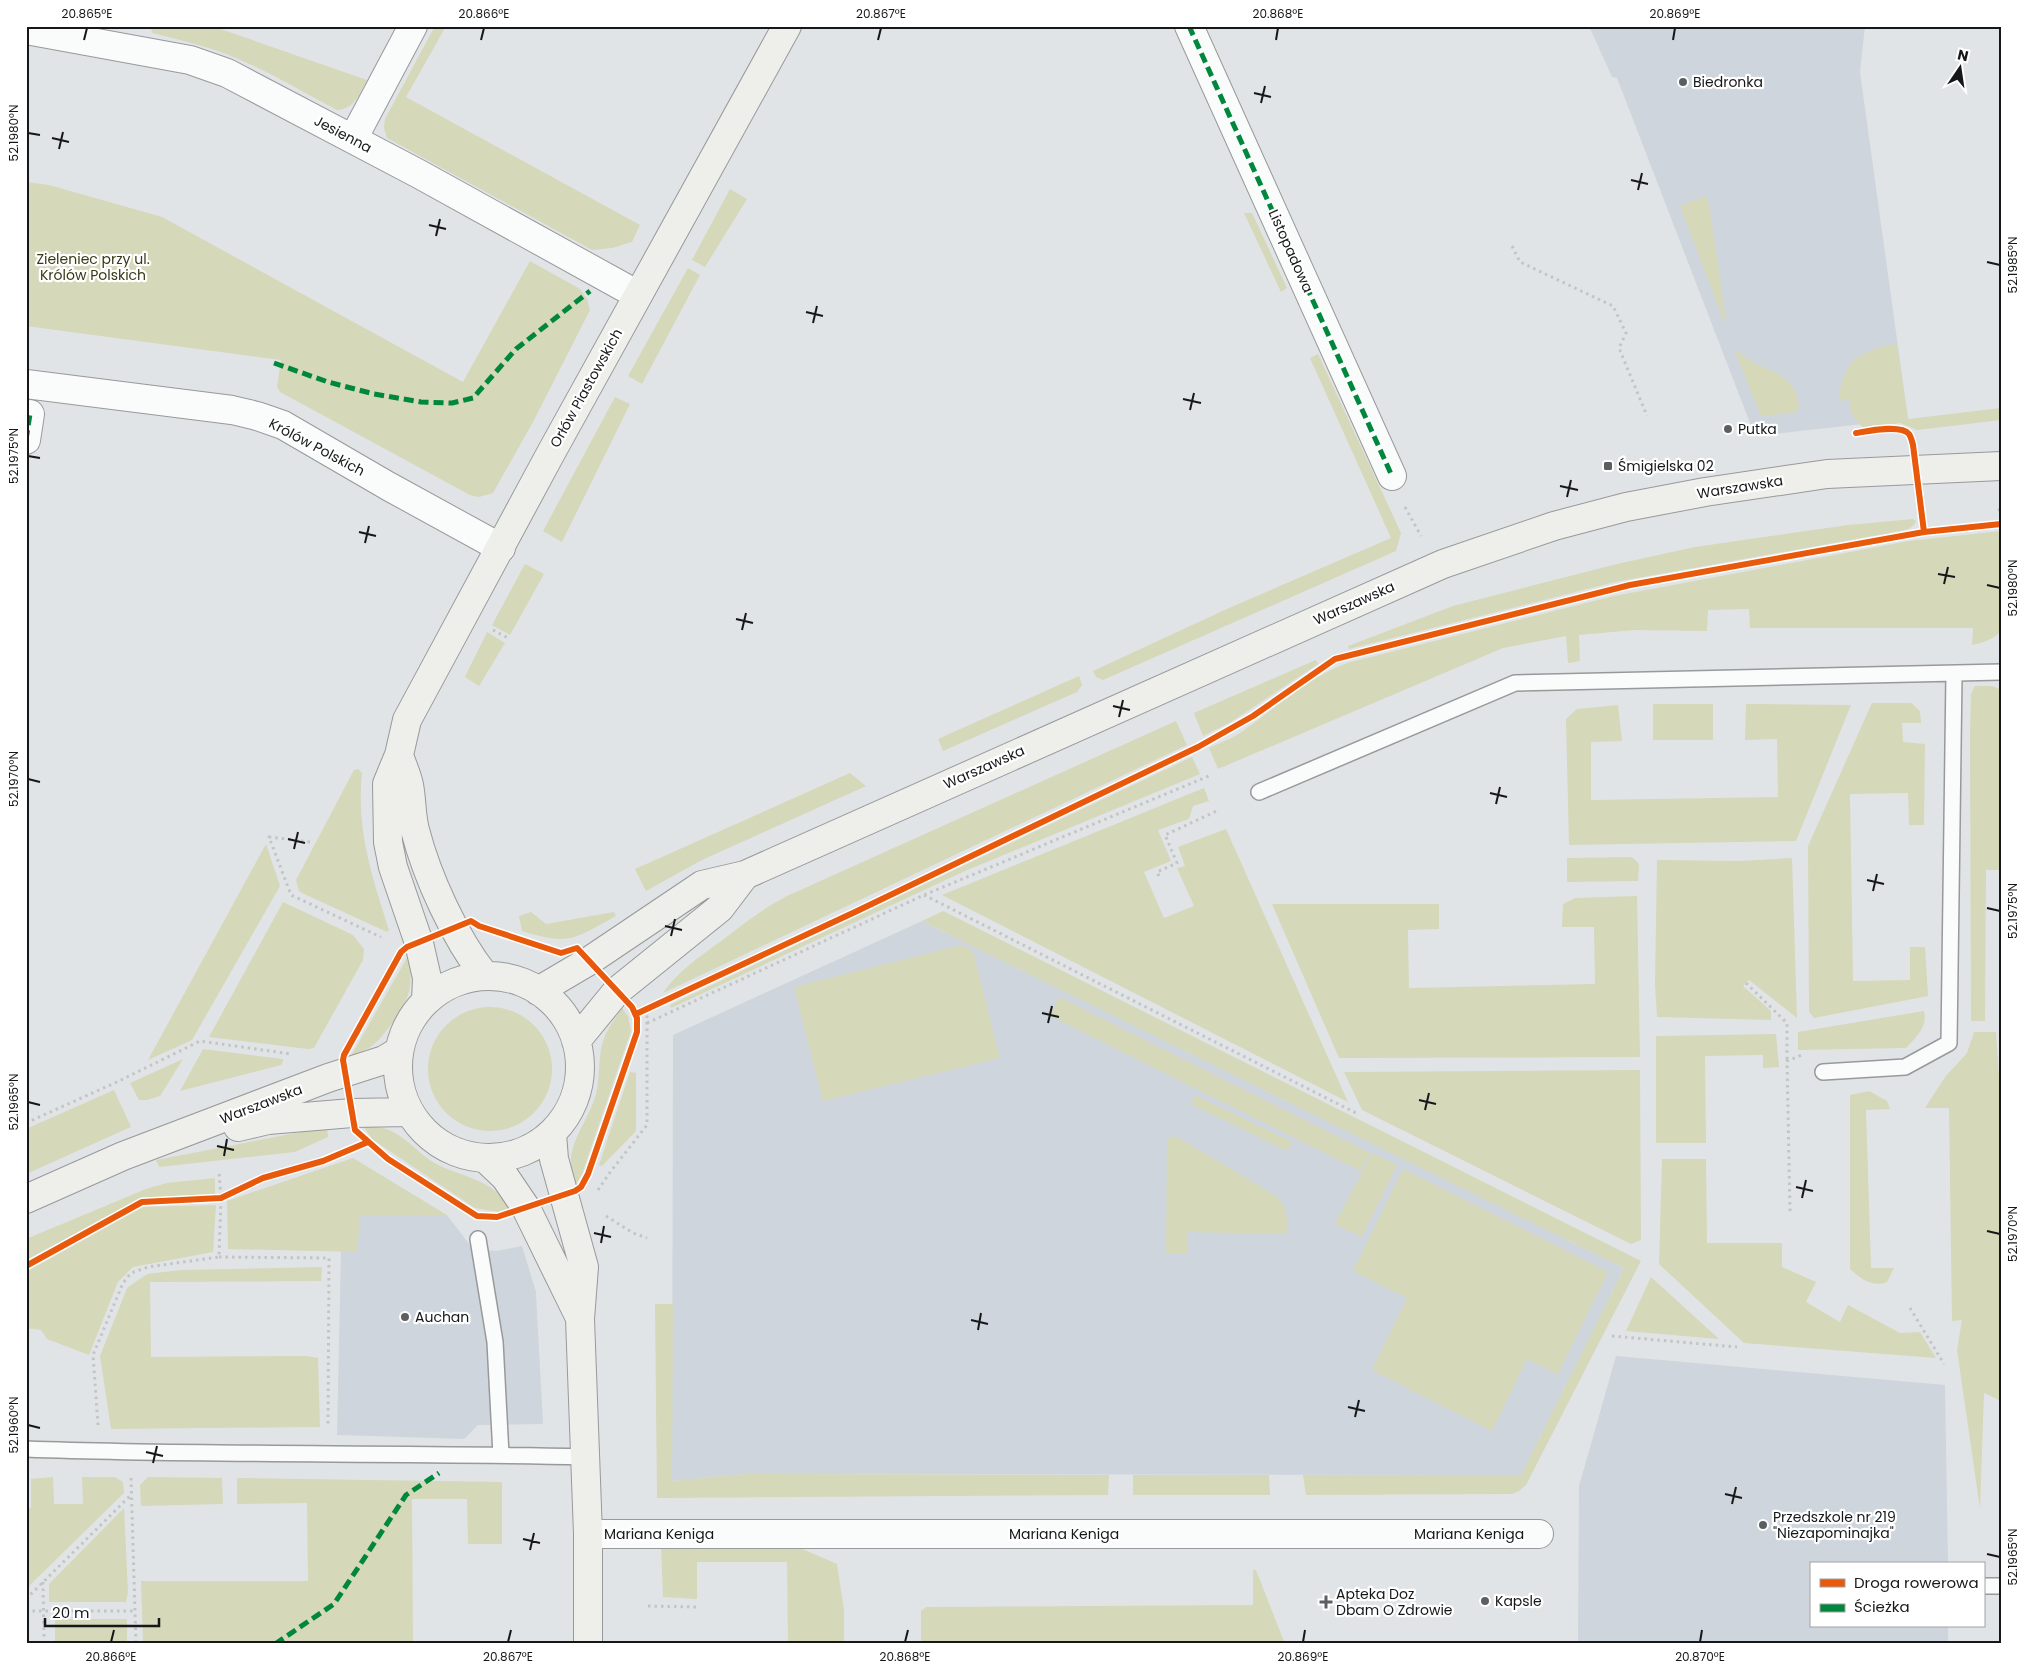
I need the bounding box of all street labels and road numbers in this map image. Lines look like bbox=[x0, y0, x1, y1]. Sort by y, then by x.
street label: Jesienna bbox=[311, 110, 375, 158]
street label: Listopadowa bbox=[1264, 206, 1318, 296]
street label: Orłów Piastowskich bbox=[545, 325, 627, 451]
street label: Królów Polskich bbox=[265, 413, 369, 481]
street label: Warszawska bbox=[1695, 470, 1785, 504]
street label: Warszawska bbox=[1310, 576, 1398, 630]
street label: Warszawska bbox=[940, 740, 1028, 794]
street label: Warszawska bbox=[217, 1079, 305, 1129]
street label: Mariana Keniga bbox=[604, 1524, 714, 1544]
street label: Mariana Keniga bbox=[1009, 1524, 1119, 1544]
street label: Mariana Keniga bbox=[1414, 1524, 1524, 1544]

